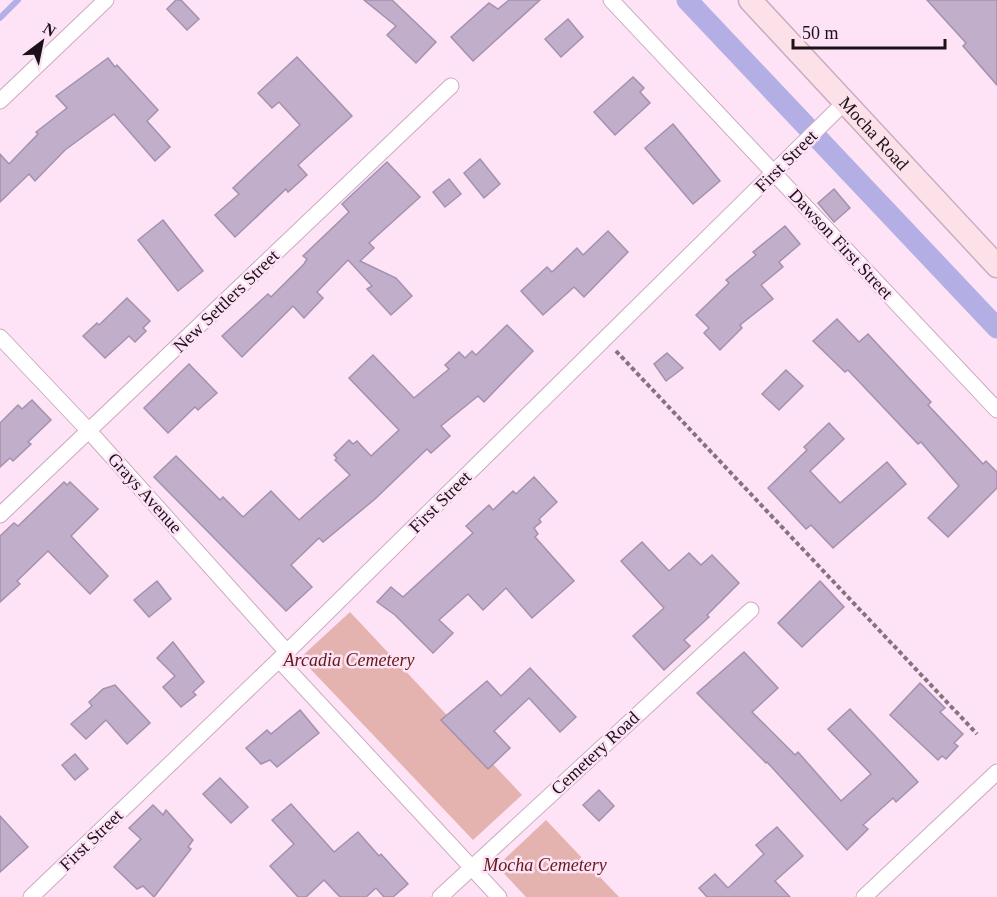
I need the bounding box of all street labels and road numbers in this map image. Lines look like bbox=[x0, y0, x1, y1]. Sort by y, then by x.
street label: Mocha Road bbox=[835, 93, 913, 174]
street label: First Street bbox=[751, 126, 821, 196]
street label: Dawson First Street bbox=[785, 185, 897, 303]
street label: New Settlers Street bbox=[169, 246, 283, 356]
street label: Grays Avenue bbox=[104, 449, 186, 537]
street label: First Street bbox=[405, 467, 475, 537]
street label: Cemetery Road bbox=[547, 707, 643, 799]
street label: First Street bbox=[55, 805, 127, 875]

